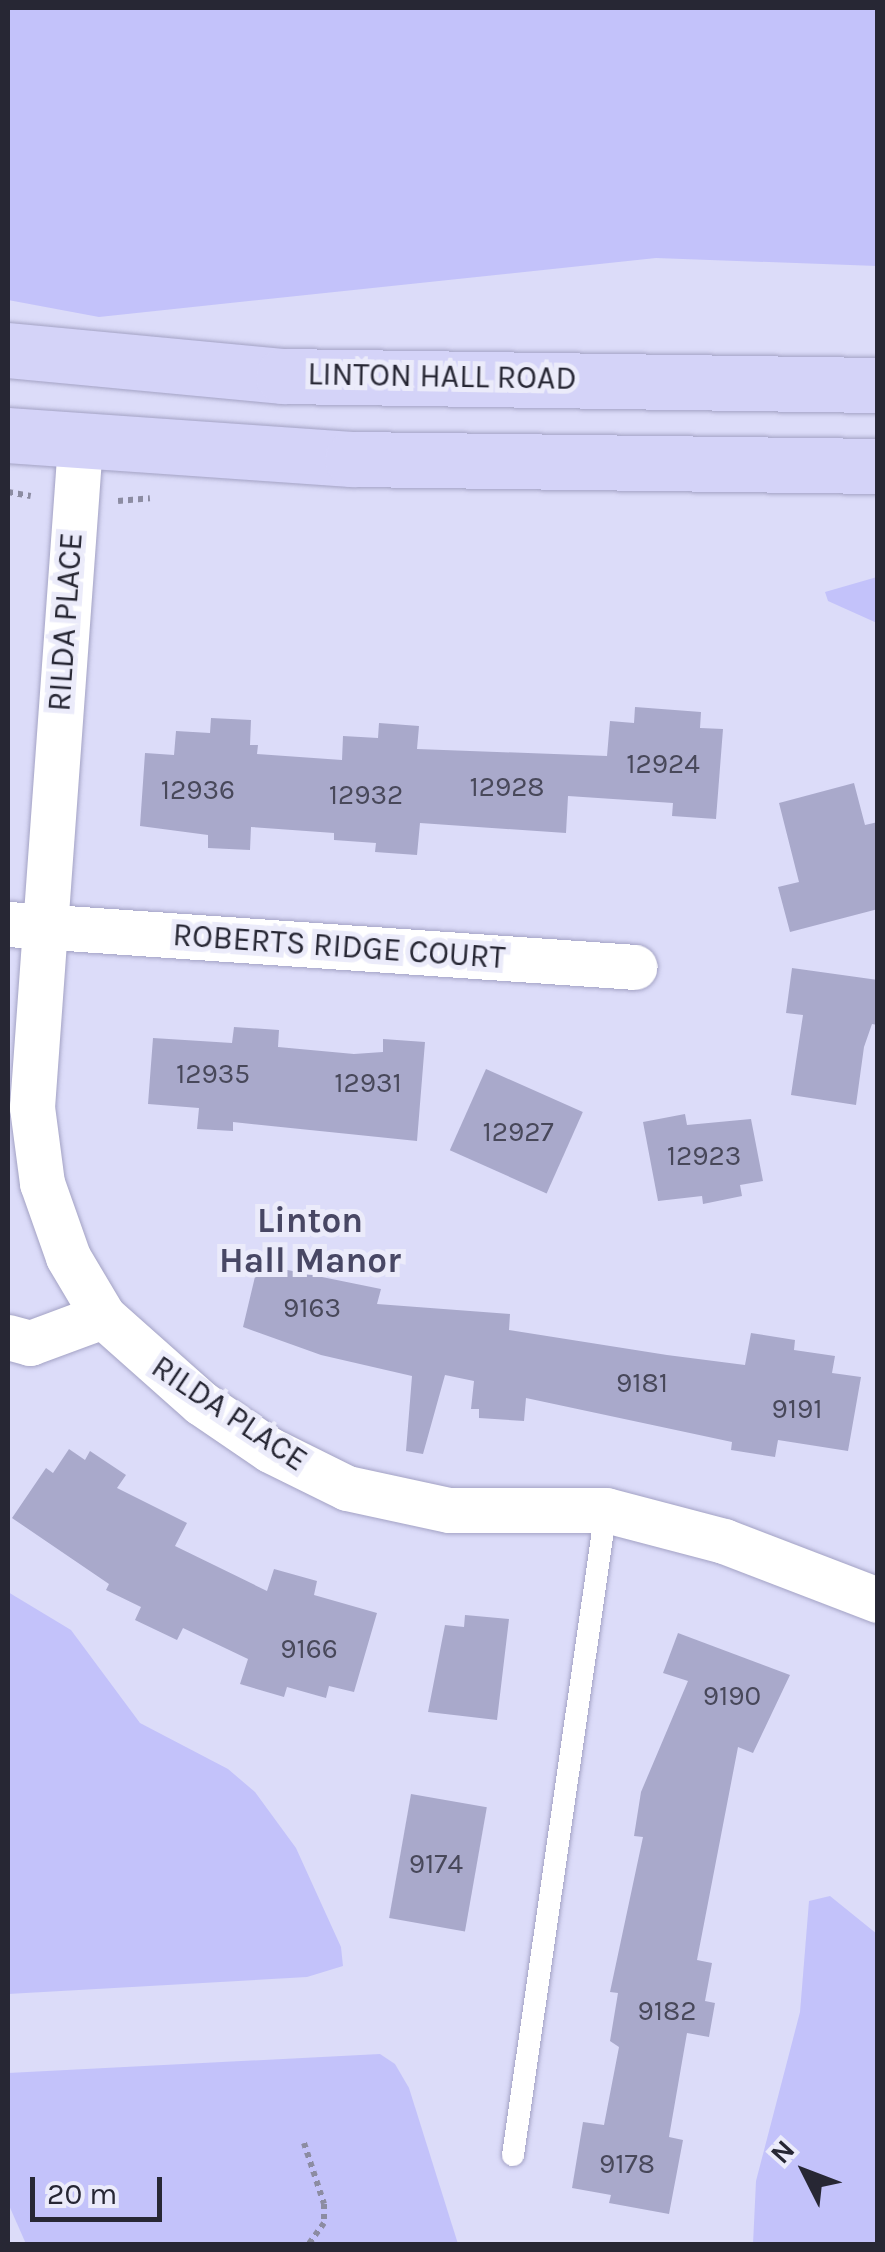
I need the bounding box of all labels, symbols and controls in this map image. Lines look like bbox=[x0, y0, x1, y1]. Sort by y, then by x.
street label: LINTON HALL ROAD bbox=[307, 355, 577, 399]
street label: RILDA PLACE bbox=[41, 531, 91, 713]
house number: 12924 bbox=[626, 747, 700, 781]
house number: 12928 bbox=[469, 770, 545, 804]
house number: 12936 bbox=[161, 773, 235, 807]
house number: 12932 bbox=[329, 778, 403, 812]
street label: ROBERTS RIDGE COURT bbox=[171, 916, 507, 978]
house number: 12935 bbox=[176, 1057, 250, 1091]
house number: 12931 bbox=[334, 1066, 402, 1100]
house number: 12927 bbox=[482, 1115, 554, 1149]
house number: 12923 bbox=[667, 1139, 741, 1173]
district label: Linton Hall Manor bbox=[219, 1200, 401, 1282]
house number: 9163 bbox=[283, 1291, 341, 1325]
street label: RILDA PLACE bbox=[144, 1348, 314, 1480]
house number: 9181 bbox=[616, 1366, 668, 1400]
house number: 9191 bbox=[772, 1392, 822, 1426]
house number: 9166 bbox=[280, 1632, 338, 1666]
house number: 9190 bbox=[703, 1679, 761, 1713]
house number: 9174 bbox=[409, 1847, 463, 1881]
house number: 9182 bbox=[638, 1994, 696, 2028]
north arrow bbox=[755, 2122, 855, 2222]
text: N bbox=[763, 2133, 801, 2170]
house number: 9178 bbox=[599, 2147, 655, 2181]
scale bar bbox=[35, 2157, 168, 2219]
text: 20 m bbox=[47, 2176, 117, 2212]

